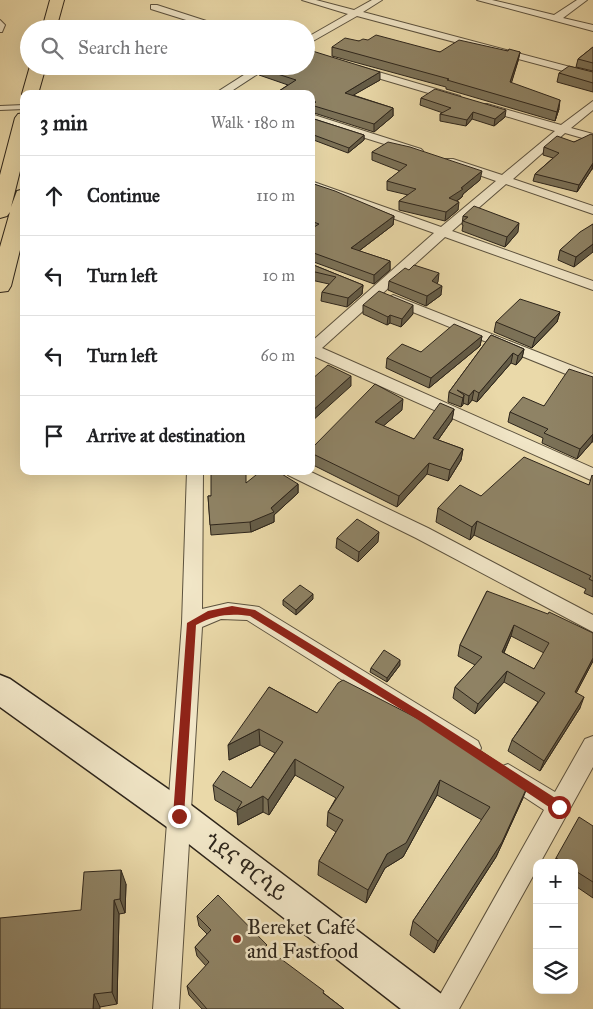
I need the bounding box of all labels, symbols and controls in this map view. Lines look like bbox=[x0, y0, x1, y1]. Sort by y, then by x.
search box bbox=[20, 20, 315, 75]
icon: search bbox=[38, 34, 66, 62]
text: Search here bbox=[78, 36, 168, 59]
text: 3 min bbox=[40, 110, 88, 136]
text: Walk · 180 m bbox=[211, 113, 295, 132]
icon: ahead bbox=[40, 182, 68, 210]
text: Continue bbox=[87, 184, 160, 207]
text: 110 m bbox=[256, 186, 295, 205]
icon: left bbox=[40, 262, 68, 290]
text: Turn left bbox=[87, 264, 157, 287]
text: 10 m bbox=[263, 266, 295, 285]
icon: left bbox=[40, 342, 68, 370]
text: Turn left bbox=[87, 344, 157, 367]
text: 60 m bbox=[261, 346, 295, 365]
icon: arrive bbox=[40, 422, 68, 450]
text: Arrive at destination bbox=[87, 424, 245, 447]
route start bbox=[548, 796, 571, 819]
route end bbox=[168, 805, 191, 828]
street label: ጎደና ዋርሳይ bbox=[199, 828, 291, 906]
map controls bbox=[533, 859, 578, 994]
button: + bbox=[533, 859, 578, 904]
button: − bbox=[533, 904, 578, 949]
place label: Bereket Café and Fastfood bbox=[247, 914, 359, 964]
marker: Bereket Café and Fastfood bbox=[231, 933, 243, 945]
button: layers bbox=[533, 949, 578, 994]

